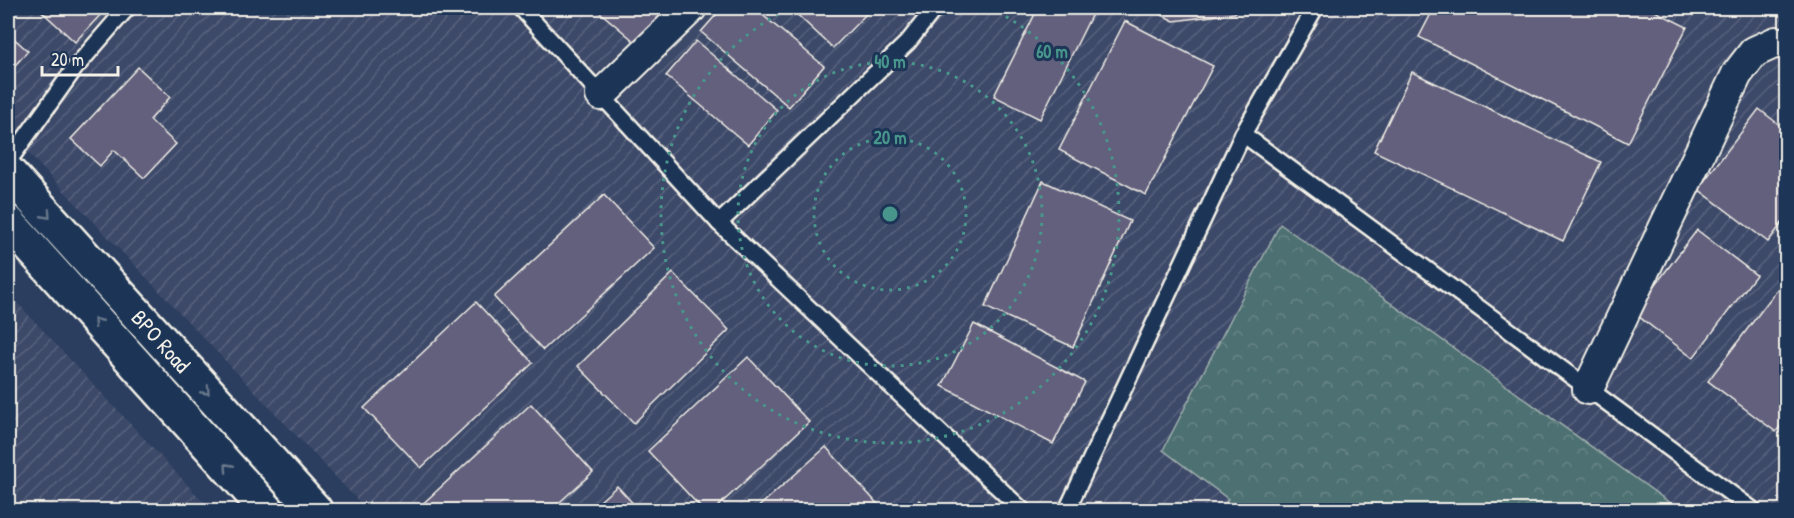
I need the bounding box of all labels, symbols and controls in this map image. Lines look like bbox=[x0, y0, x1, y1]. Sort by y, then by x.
scale bar bbox=[42, 39, 118, 77]
text: 60 m bbox=[1036, 39, 1068, 64]
text: 20 m bbox=[51, 47, 84, 72]
text: 40 m bbox=[874, 49, 906, 74]
text: 20 m bbox=[874, 125, 906, 150]
centre of rings bbox=[880, 204, 900, 224]
one-way arrow bbox=[40, 208, 51, 219]
street label: BPO Road bbox=[125, 303, 198, 379]
one-way arrow bbox=[93, 318, 104, 329]
one-way arrow bbox=[199, 384, 210, 394]
one-way arrow bbox=[224, 463, 235, 474]

